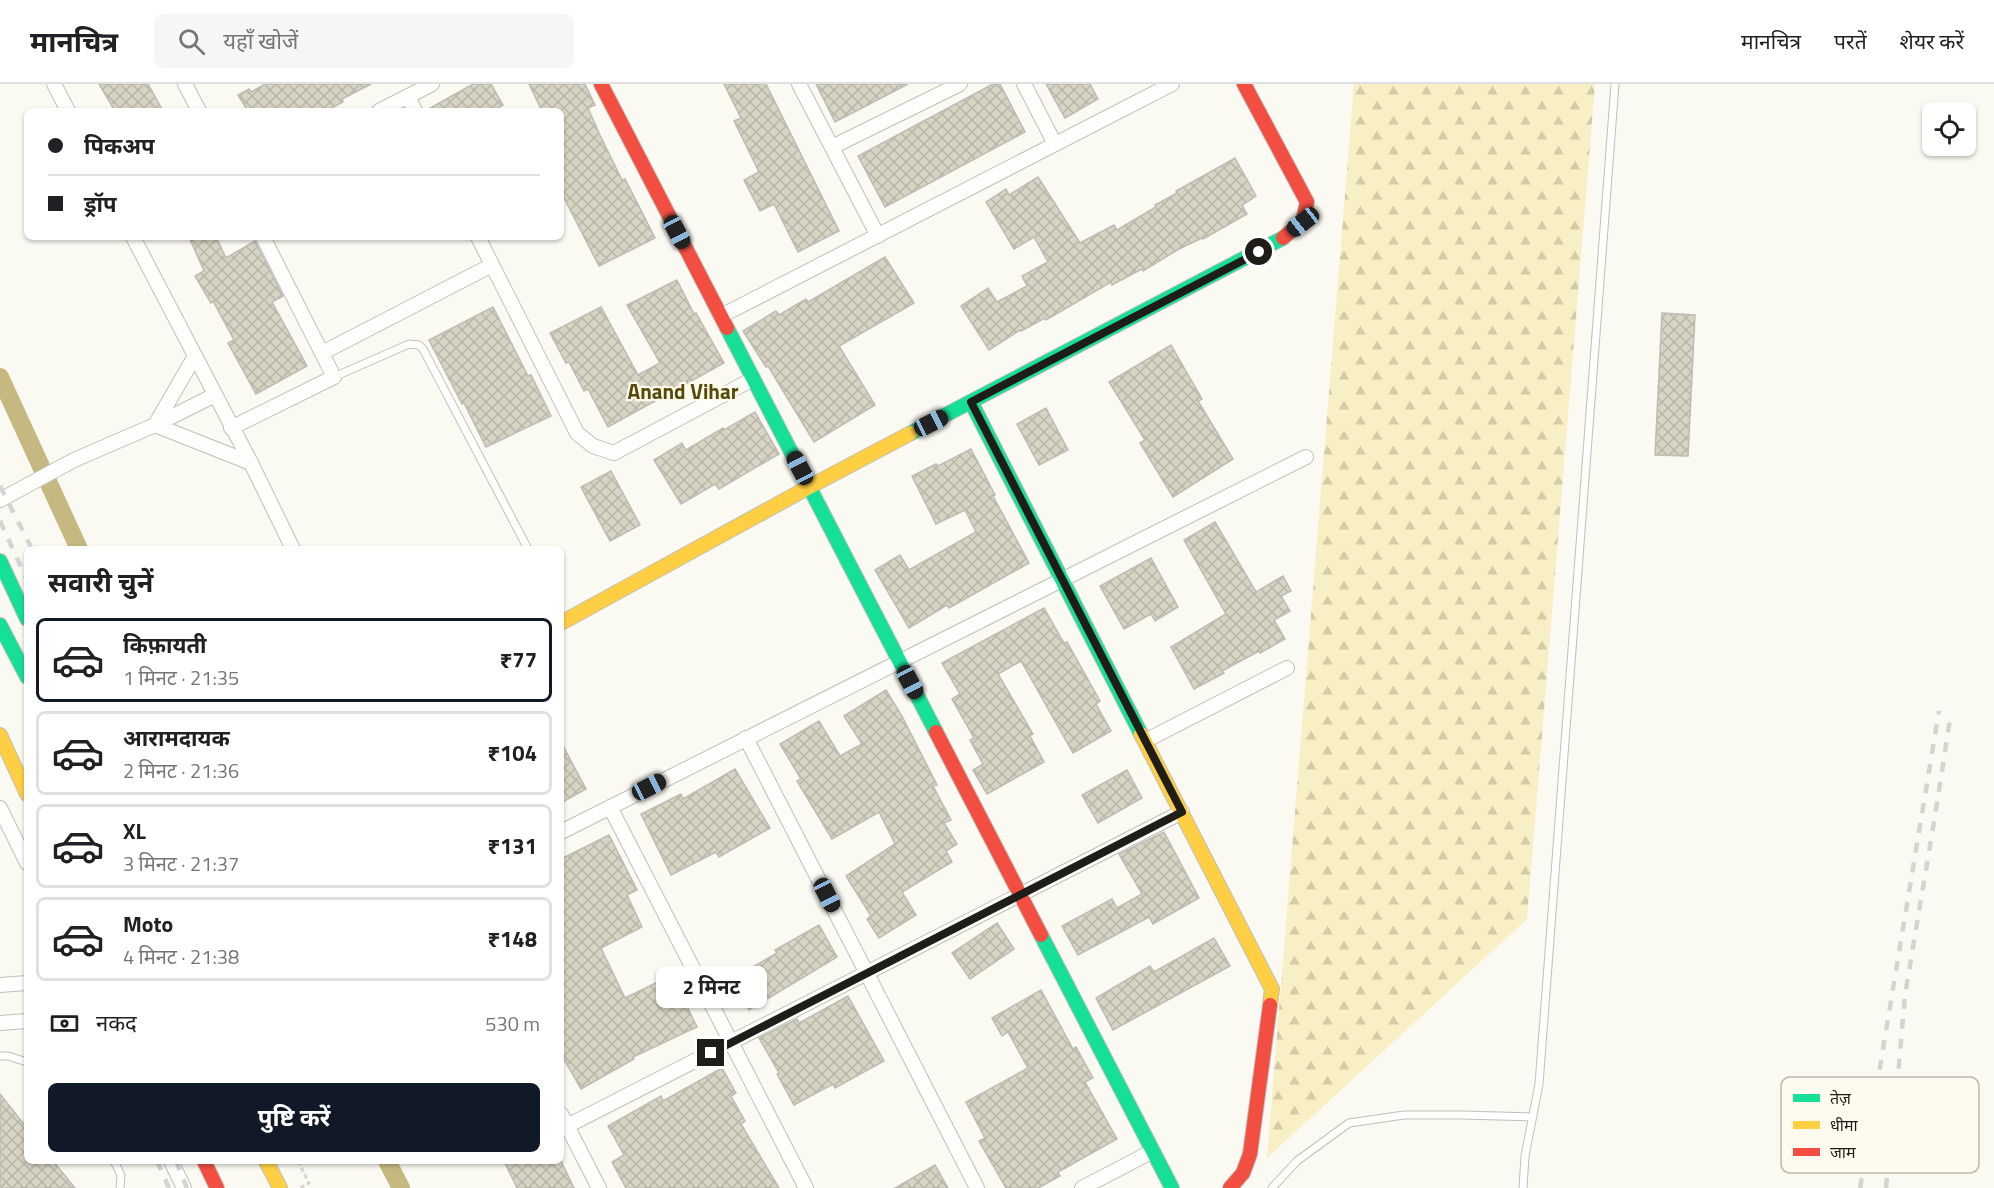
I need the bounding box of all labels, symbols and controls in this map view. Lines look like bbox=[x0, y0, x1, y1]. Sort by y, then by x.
search box bbox=[154, 14, 574, 68]
text: मानचित्र bbox=[30, 20, 118, 63]
text: यहाँ खोजें bbox=[223, 24, 298, 58]
icon: search bbox=[175, 25, 208, 58]
text: मानचित्र bbox=[1741, 25, 1801, 57]
text: परतें bbox=[1834, 25, 1867, 57]
text: शेयर करें bbox=[1900, 25, 1964, 57]
map controls bbox=[1922, 102, 1976, 156]
button: locate bbox=[1922, 102, 1976, 156]
text: पिकअप bbox=[84, 129, 155, 163]
text: ड्रॉप bbox=[84, 187, 117, 221]
car bbox=[1283, 204, 1323, 240]
car bbox=[661, 212, 693, 252]
route start bbox=[1245, 238, 1272, 265]
district label: Anand Vihar bbox=[628, 375, 739, 407]
car bbox=[911, 407, 951, 439]
car bbox=[784, 448, 816, 488]
text: सवारी चुनें bbox=[48, 561, 153, 602]
text: किफ़ायती bbox=[123, 628, 207, 662]
icon: car bbox=[51, 633, 105, 687]
text: ₹77 bbox=[500, 643, 537, 677]
text: 1 मिनट · 21:35 bbox=[123, 662, 239, 693]
car bbox=[894, 662, 926, 702]
text: आरामदायक bbox=[123, 721, 230, 755]
icon: car bbox=[51, 726, 105, 780]
text: ₹104 bbox=[487, 736, 537, 770]
text: 2 मिनट · 21:36 bbox=[123, 755, 239, 786]
car bbox=[629, 771, 669, 803]
text: XL bbox=[123, 814, 146, 848]
icon: car bbox=[51, 819, 105, 873]
text: ₹131 bbox=[487, 829, 537, 863]
text: 3 मिनट · 21:37 bbox=[123, 848, 239, 879]
car bbox=[811, 875, 843, 915]
text: Moto bbox=[123, 907, 173, 941]
icon: car bbox=[51, 912, 105, 966]
text: ₹148 bbox=[487, 922, 537, 956]
text: 4 मिनट · 21:38 bbox=[123, 941, 239, 972]
callout: 2 मिनट bbox=[656, 966, 766, 1008]
text: 2 मिनट bbox=[683, 971, 740, 1002]
text: नकद bbox=[96, 1006, 137, 1040]
icon: cash bbox=[48, 1007, 81, 1040]
text: 530 m bbox=[485, 1008, 540, 1039]
route end bbox=[697, 1039, 724, 1066]
legend bbox=[1781, 1077, 1979, 1173]
button: पुष्टि करें bbox=[48, 1083, 540, 1152]
text: तेज़ bbox=[1830, 1086, 1852, 1110]
text: धीमा bbox=[1830, 1113, 1859, 1137]
text: जाम bbox=[1830, 1140, 1856, 1164]

